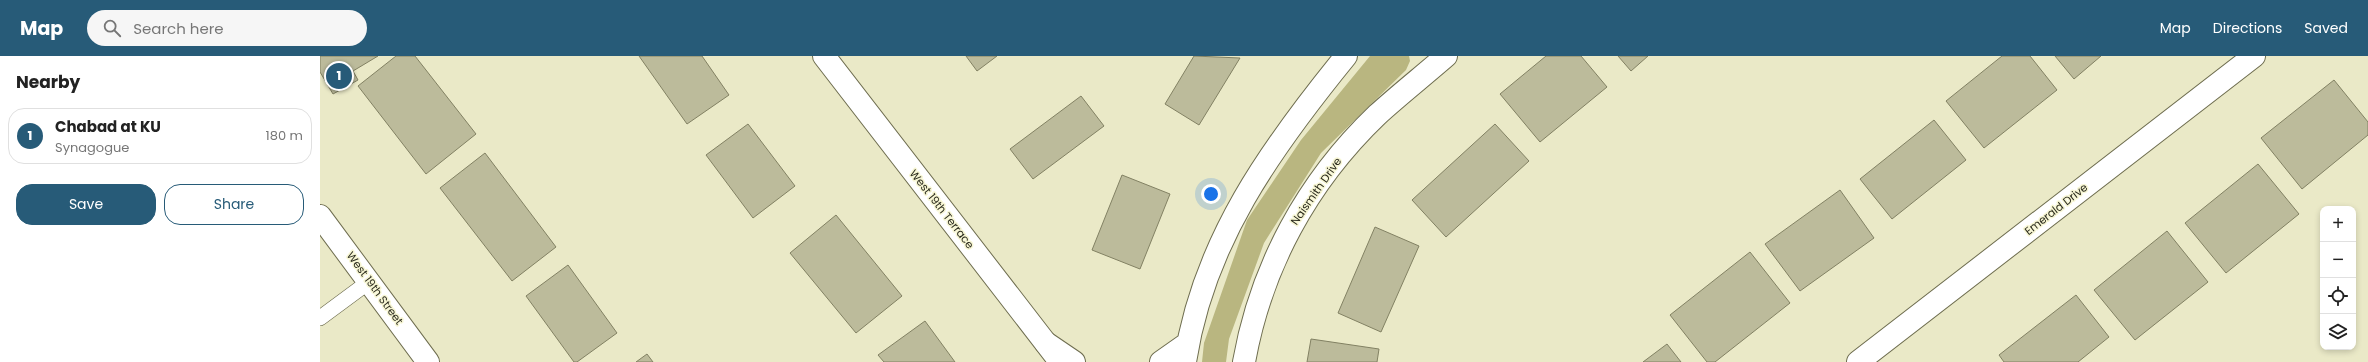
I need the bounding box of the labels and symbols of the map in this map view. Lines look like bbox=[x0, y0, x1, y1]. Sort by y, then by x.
pin: 1 bbox=[326, 61, 352, 91]
street label: Naismith Drive bbox=[1287, 154, 1345, 228]
street label: West 19th Terrace bbox=[906, 166, 978, 252]
street label: Emerald Drive bbox=[2021, 179, 2091, 239]
your location bbox=[1201, 184, 1221, 204]
street label: West 19th Street bbox=[343, 248, 407, 328]

